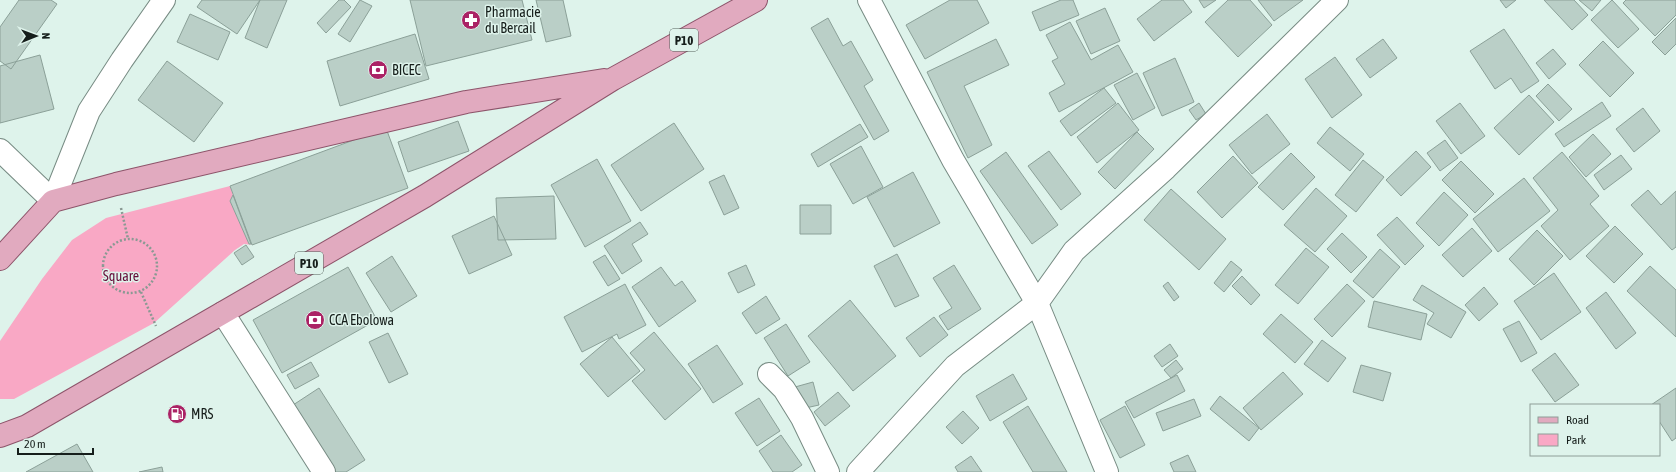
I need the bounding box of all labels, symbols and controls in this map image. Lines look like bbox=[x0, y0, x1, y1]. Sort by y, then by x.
place label: Pharmacie du Bercail bbox=[485, 4, 541, 36]
pharmacy icon: Pharmacie du Bercail bbox=[460, 9, 482, 31]
north arrow bbox=[16, 16, 56, 56]
road number: P10 bbox=[670, 29, 698, 51]
text: N bbox=[40, 32, 52, 39]
bank icon: BICEC bbox=[367, 59, 389, 81]
place label: BICEC bbox=[392, 62, 421, 78]
road number: P10 bbox=[295, 252, 323, 274]
park label: Square bbox=[103, 268, 139, 284]
bank icon: CCA Ebolowa bbox=[304, 309, 326, 331]
place label: CCA Ebolowa bbox=[329, 312, 394, 328]
fuel station icon: MRS bbox=[166, 403, 188, 425]
legend bbox=[1530, 404, 1660, 456]
place label: MRS bbox=[191, 406, 213, 422]
text: Road bbox=[1566, 413, 1589, 427]
scale bar bbox=[18, 430, 93, 456]
text: Park bbox=[1566, 433, 1587, 447]
text: 20 m bbox=[24, 437, 46, 451]

